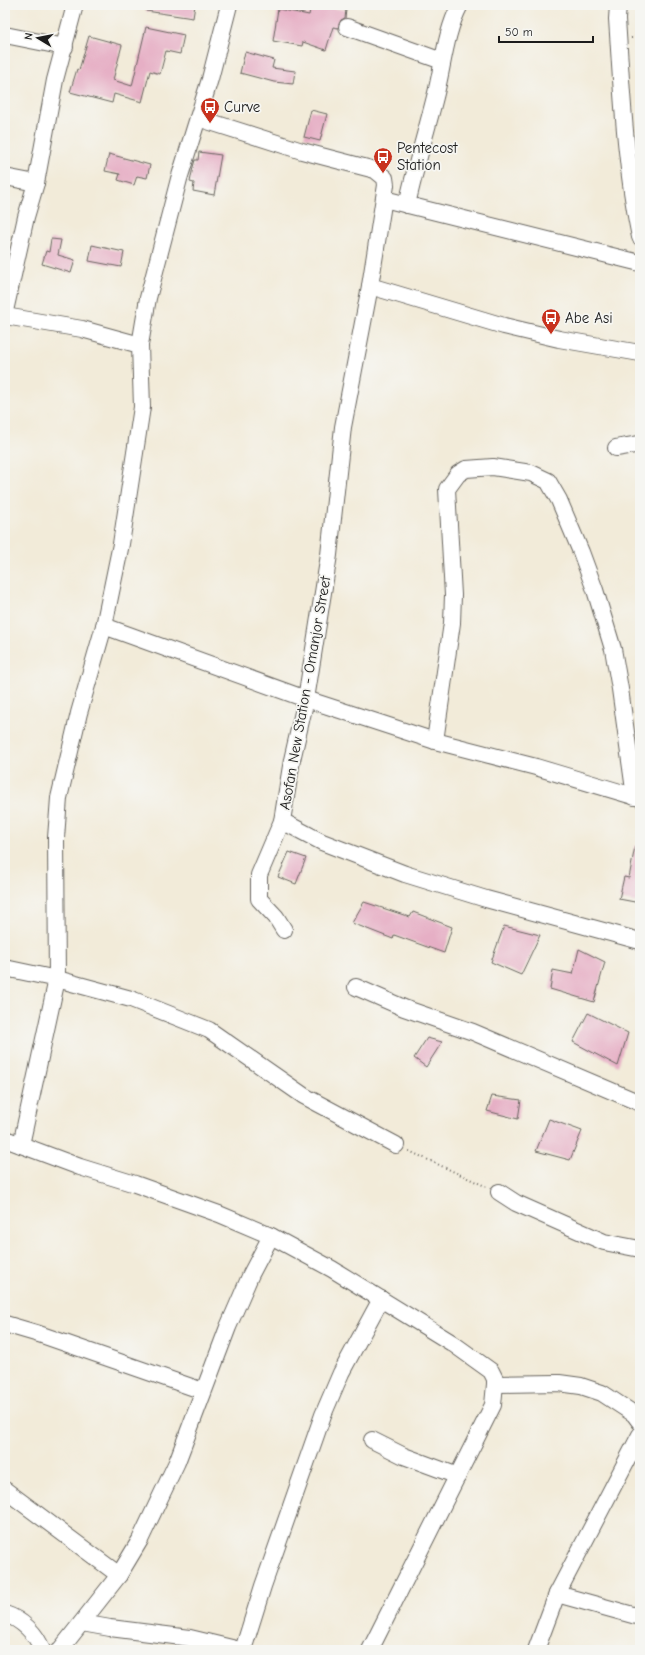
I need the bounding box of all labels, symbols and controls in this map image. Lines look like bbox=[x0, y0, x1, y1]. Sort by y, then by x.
north arrow bbox=[18, 18, 58, 58]
scale bar bbox=[499, 18, 593, 44]
text: 50 m bbox=[505, 25, 533, 39]
text: N bbox=[22, 32, 36, 41]
bus stop icon: Curve bbox=[199, 96, 221, 124]
place label: Curve bbox=[224, 98, 261, 116]
place label: Pentecost Station bbox=[397, 139, 458, 174]
bus stop icon: Pentecost Station bbox=[372, 146, 394, 174]
bus stop icon: Abe Asi bbox=[540, 307, 562, 335]
place label: Abe Asi bbox=[565, 309, 613, 327]
street label: Asofan New Station - Omanjor Street bbox=[276, 574, 335, 811]

